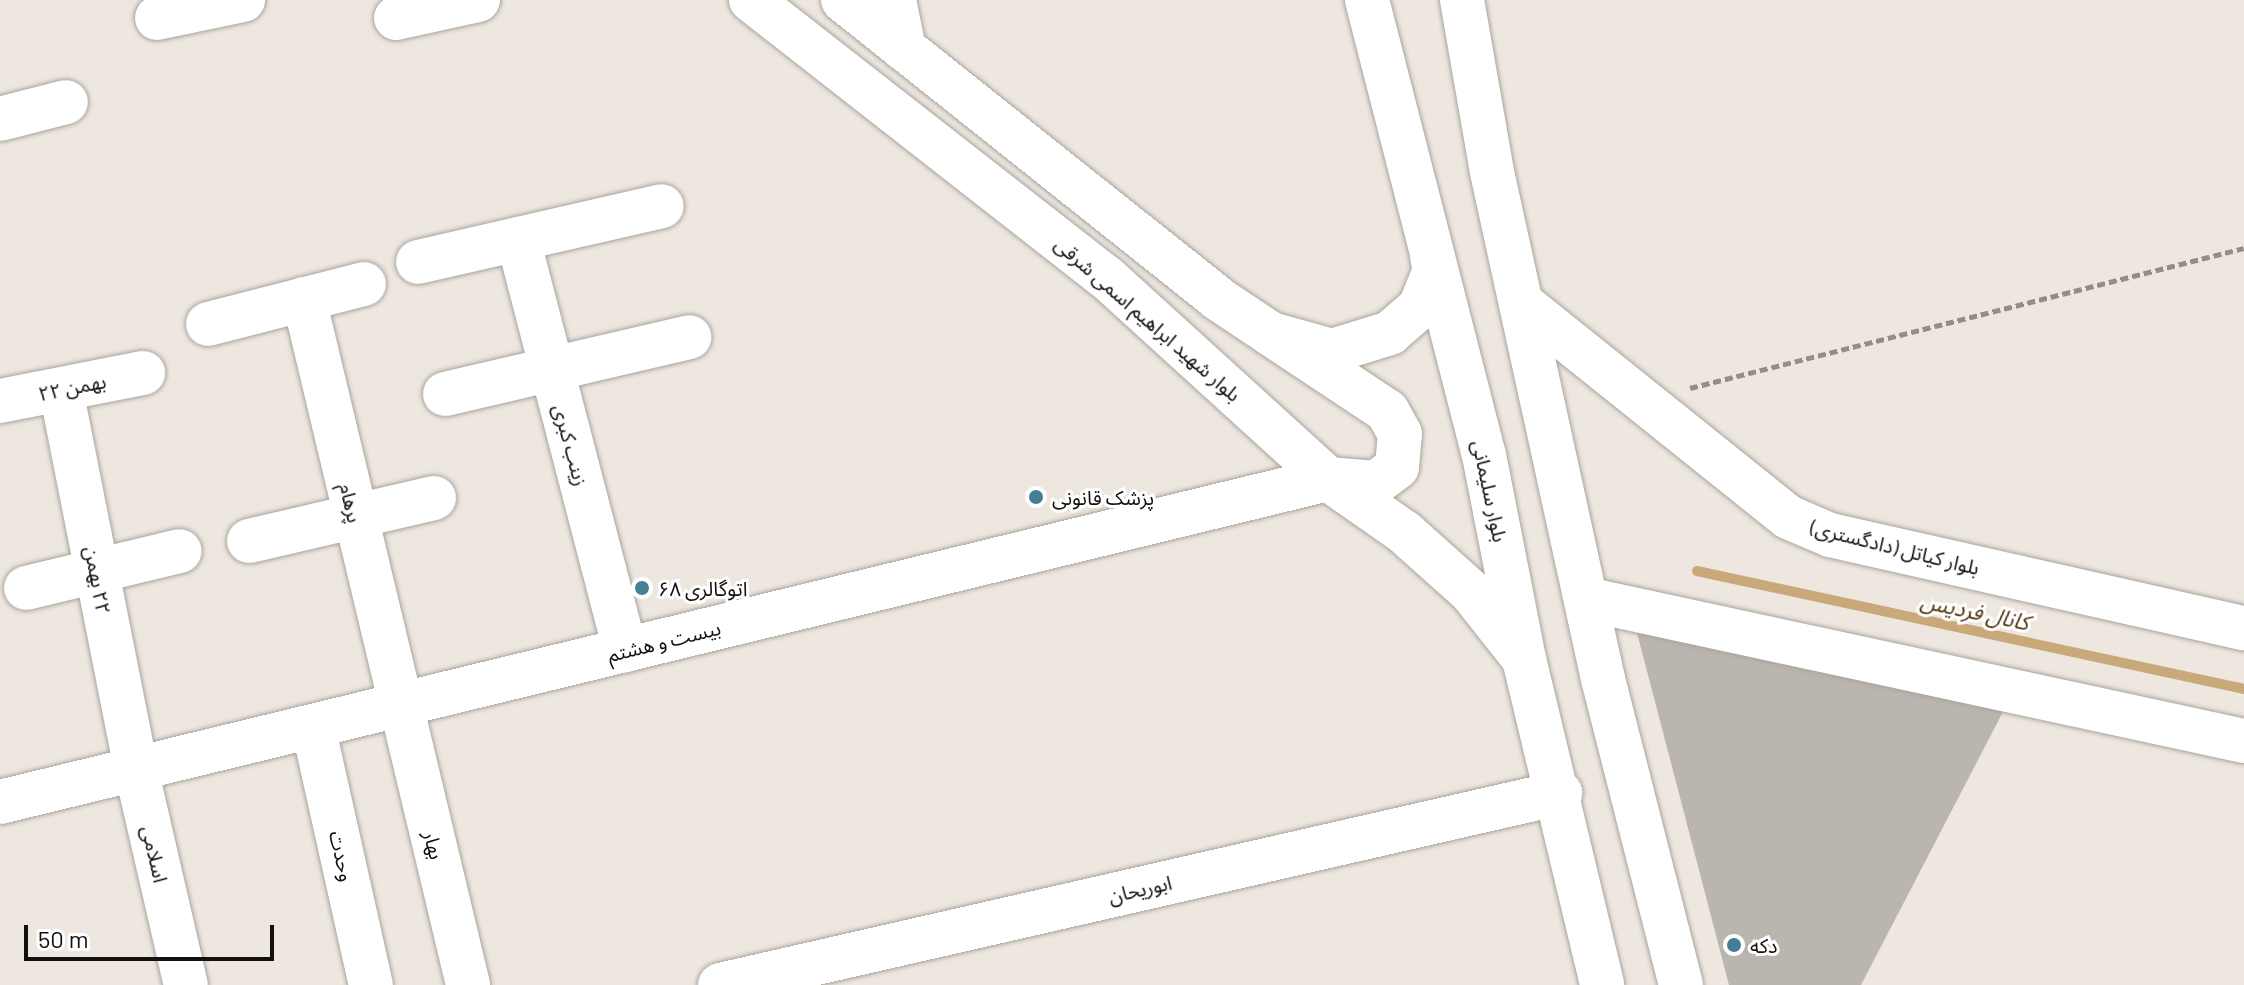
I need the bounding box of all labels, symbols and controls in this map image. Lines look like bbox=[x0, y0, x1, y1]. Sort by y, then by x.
street label: بلوار شهید ابراهیم اسمی شرقی bbox=[1050, 232, 1246, 406]
street label: ۲۲ بهمن bbox=[36, 369, 108, 405]
street label: زینب کبری bbox=[549, 401, 593, 489]
street label: بلوار سلیمانی bbox=[1467, 438, 1513, 544]
street label: پرهام bbox=[335, 481, 367, 525]
place label: پزشک قانونی bbox=[1052, 485, 1154, 509]
marker: پزشک قانونی bbox=[1027, 488, 1045, 506]
street label: بلوار کیاتل (دادگستری) bbox=[1808, 514, 1982, 580]
street label: ٢٢ بهمن bbox=[80, 544, 116, 616]
place label: اتوگالری ۶۸ bbox=[658, 576, 747, 600]
marker: اتوگالری ۶۸ bbox=[633, 579, 651, 597]
water label: کانال فردیس bbox=[1918, 587, 2032, 635]
street label: بیست و هشتم bbox=[605, 615, 723, 667]
street label: اسلامی bbox=[137, 823, 173, 885]
street label: وحدت bbox=[325, 828, 359, 884]
street label: بهار bbox=[419, 828, 449, 862]
street label: ابوریحان bbox=[1106, 870, 1174, 908]
scale bar bbox=[28, 909, 278, 959]
text: 50 m bbox=[38, 924, 89, 953]
place label: دکه bbox=[1750, 933, 1777, 957]
marker: دکه bbox=[1725, 936, 1743, 954]

